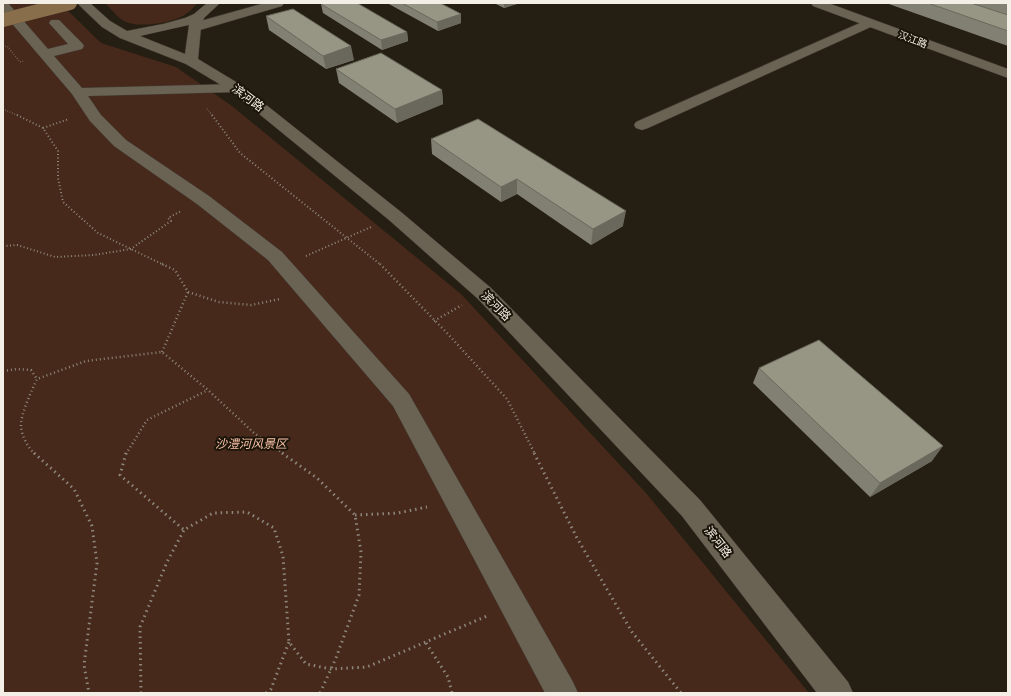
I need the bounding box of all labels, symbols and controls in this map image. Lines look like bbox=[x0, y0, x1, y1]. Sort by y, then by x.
street label: 汉江路 bbox=[896, 27, 930, 51]
street label: 滨河路 bbox=[229, 80, 268, 114]
street label: 滨河路 bbox=[478, 287, 515, 324]
park label: 沙澧河风景区 bbox=[215, 435, 289, 451]
street label: 滨河路 bbox=[701, 522, 736, 560]

